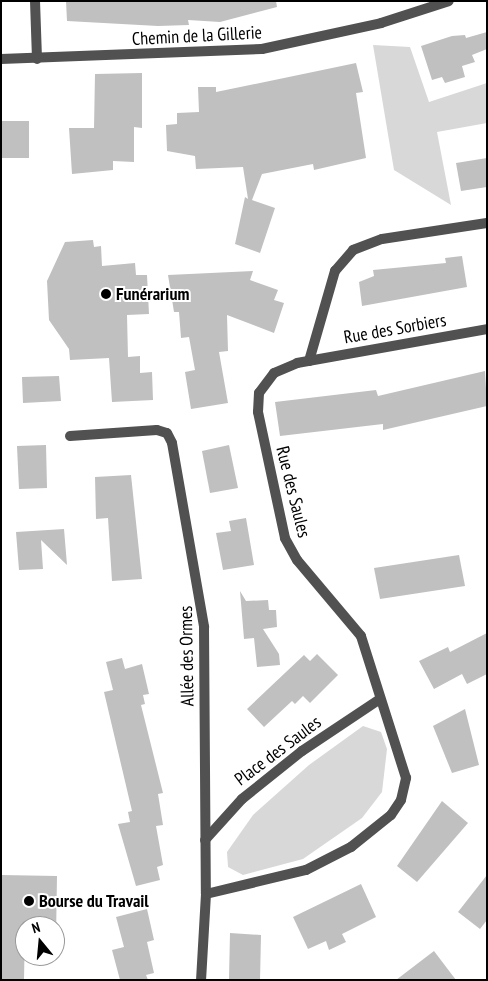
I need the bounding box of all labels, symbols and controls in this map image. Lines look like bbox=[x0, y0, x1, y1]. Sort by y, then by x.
street label: Chemin de la Gillerie bbox=[131, 22, 263, 50]
place label: Funérarium bbox=[116, 283, 189, 305]
marker: Funérarium bbox=[100, 288, 112, 300]
street label: Rue des Sorbiers bbox=[342, 309, 448, 349]
street label: Rue des Saules bbox=[271, 444, 315, 540]
street label: Allée des Ormes bbox=[175, 606, 199, 706]
street label: Place des Saules bbox=[231, 712, 325, 790]
place label: Bourse du Travail bbox=[39, 890, 149, 912]
marker: Bourse du Travail bbox=[23, 895, 35, 907]
north arrow bbox=[15, 916, 65, 966]
text: N bbox=[30, 918, 42, 937]

